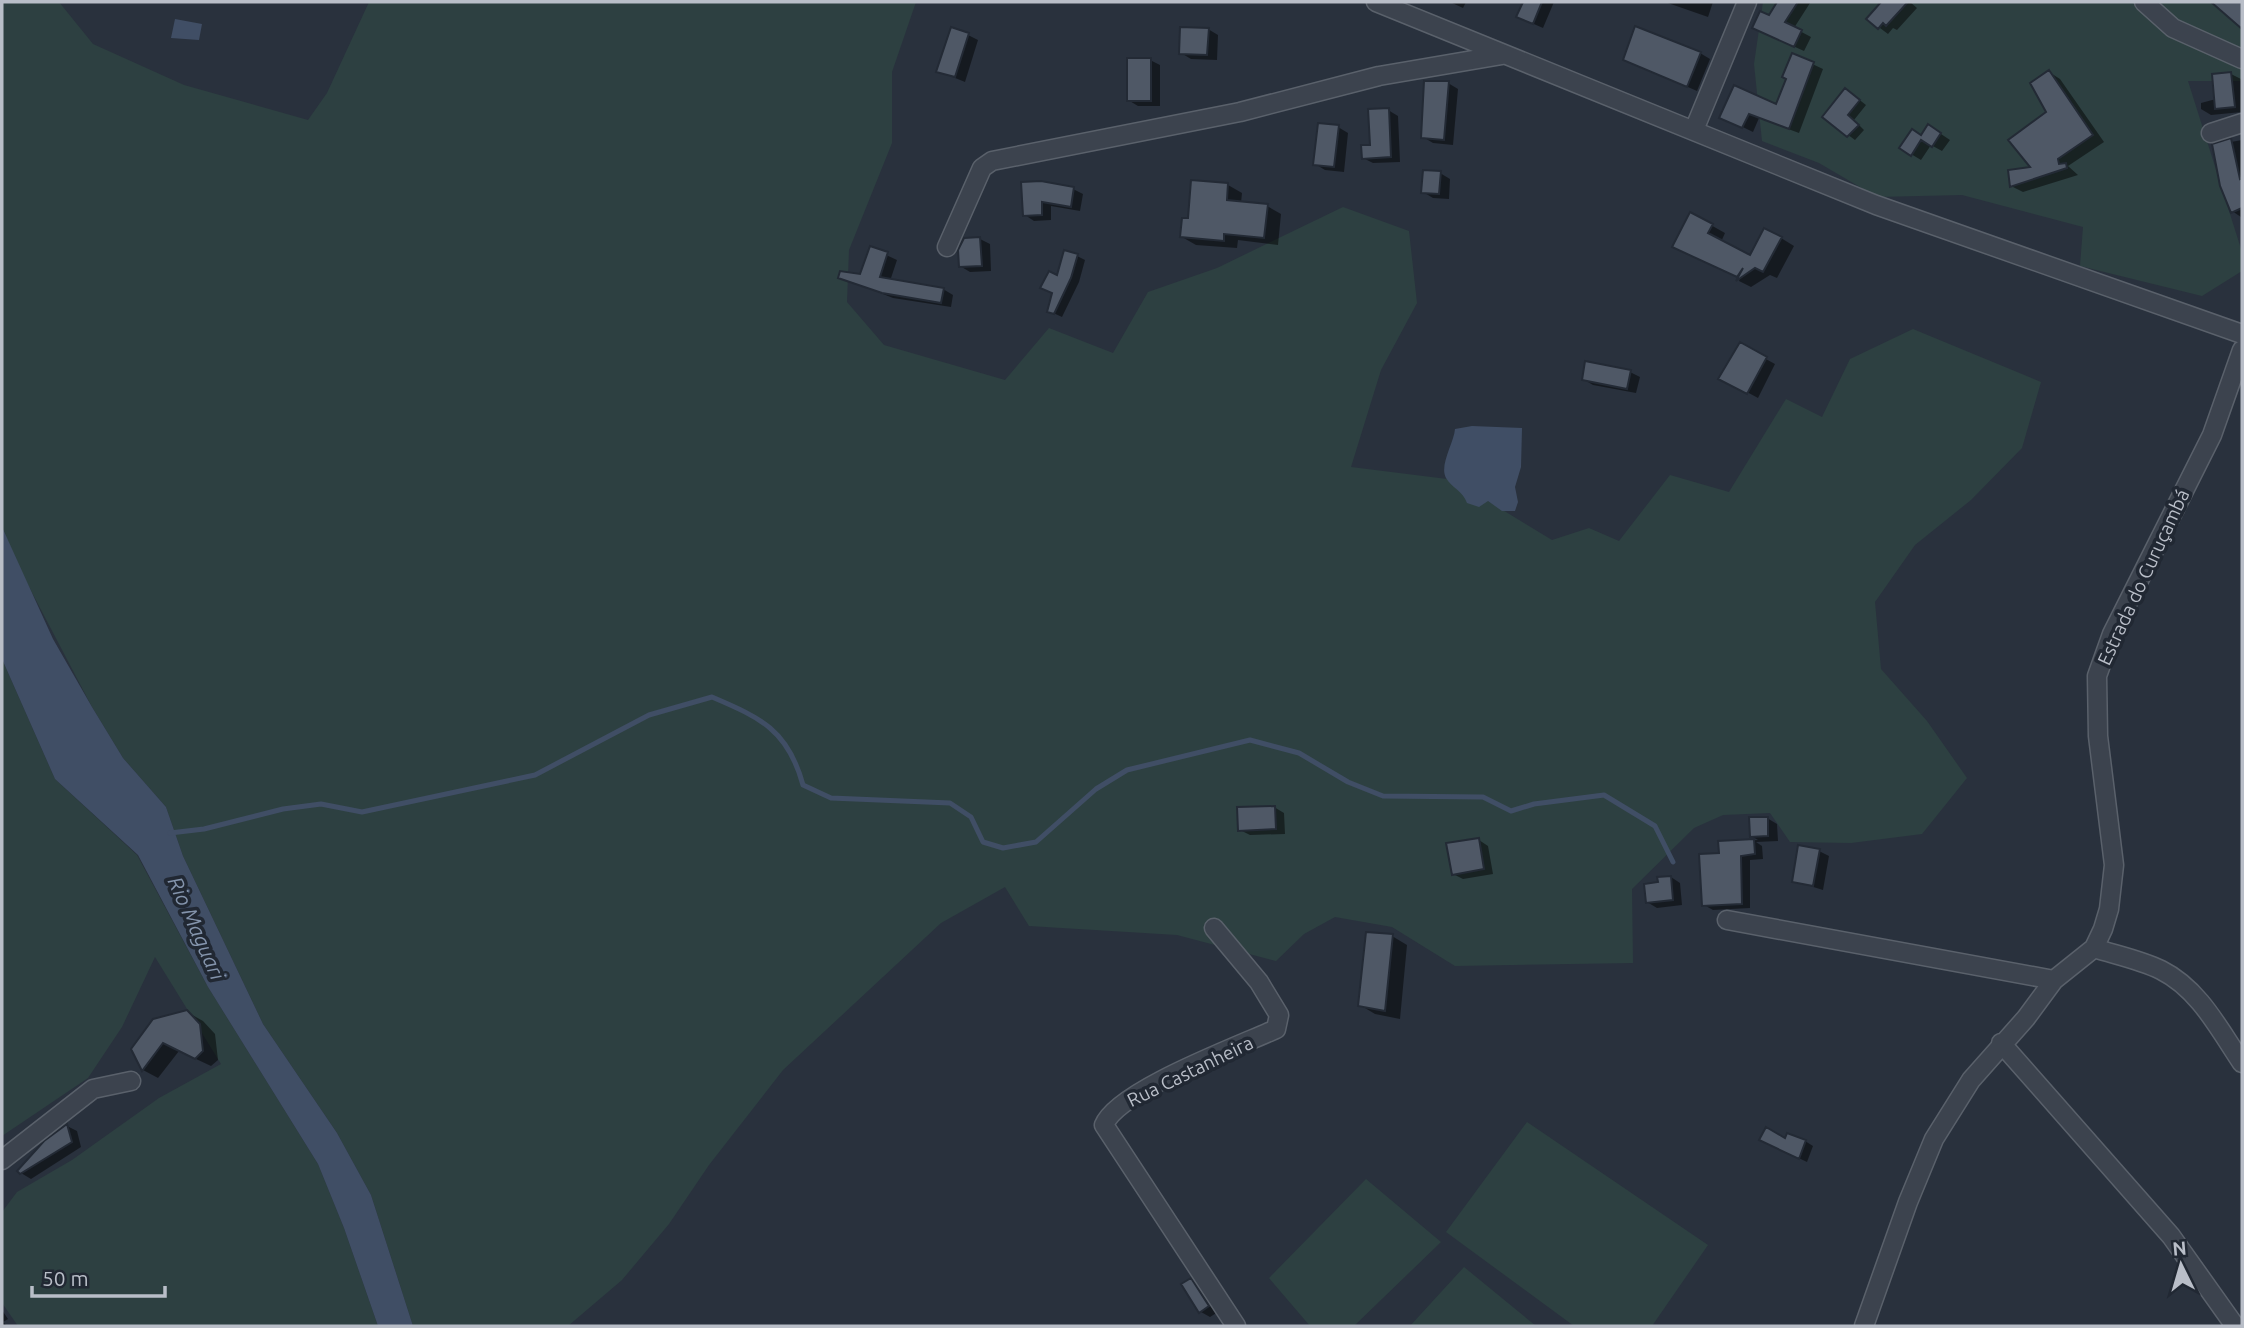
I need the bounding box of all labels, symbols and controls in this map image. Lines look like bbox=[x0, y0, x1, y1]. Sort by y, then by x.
street label: Estrada do Curuçambá bbox=[2093, 486, 2193, 668]
water label: Rio Maguari bbox=[164, 873, 231, 984]
street label: Rua Castanheira bbox=[1123, 1031, 1257, 1111]
north arrow bbox=[2146, 1230, 2216, 1300]
text: N bbox=[2171, 1236, 2188, 1260]
scale bar bbox=[32, 1254, 164, 1298]
text: 50 m bbox=[42, 1266, 89, 1290]

